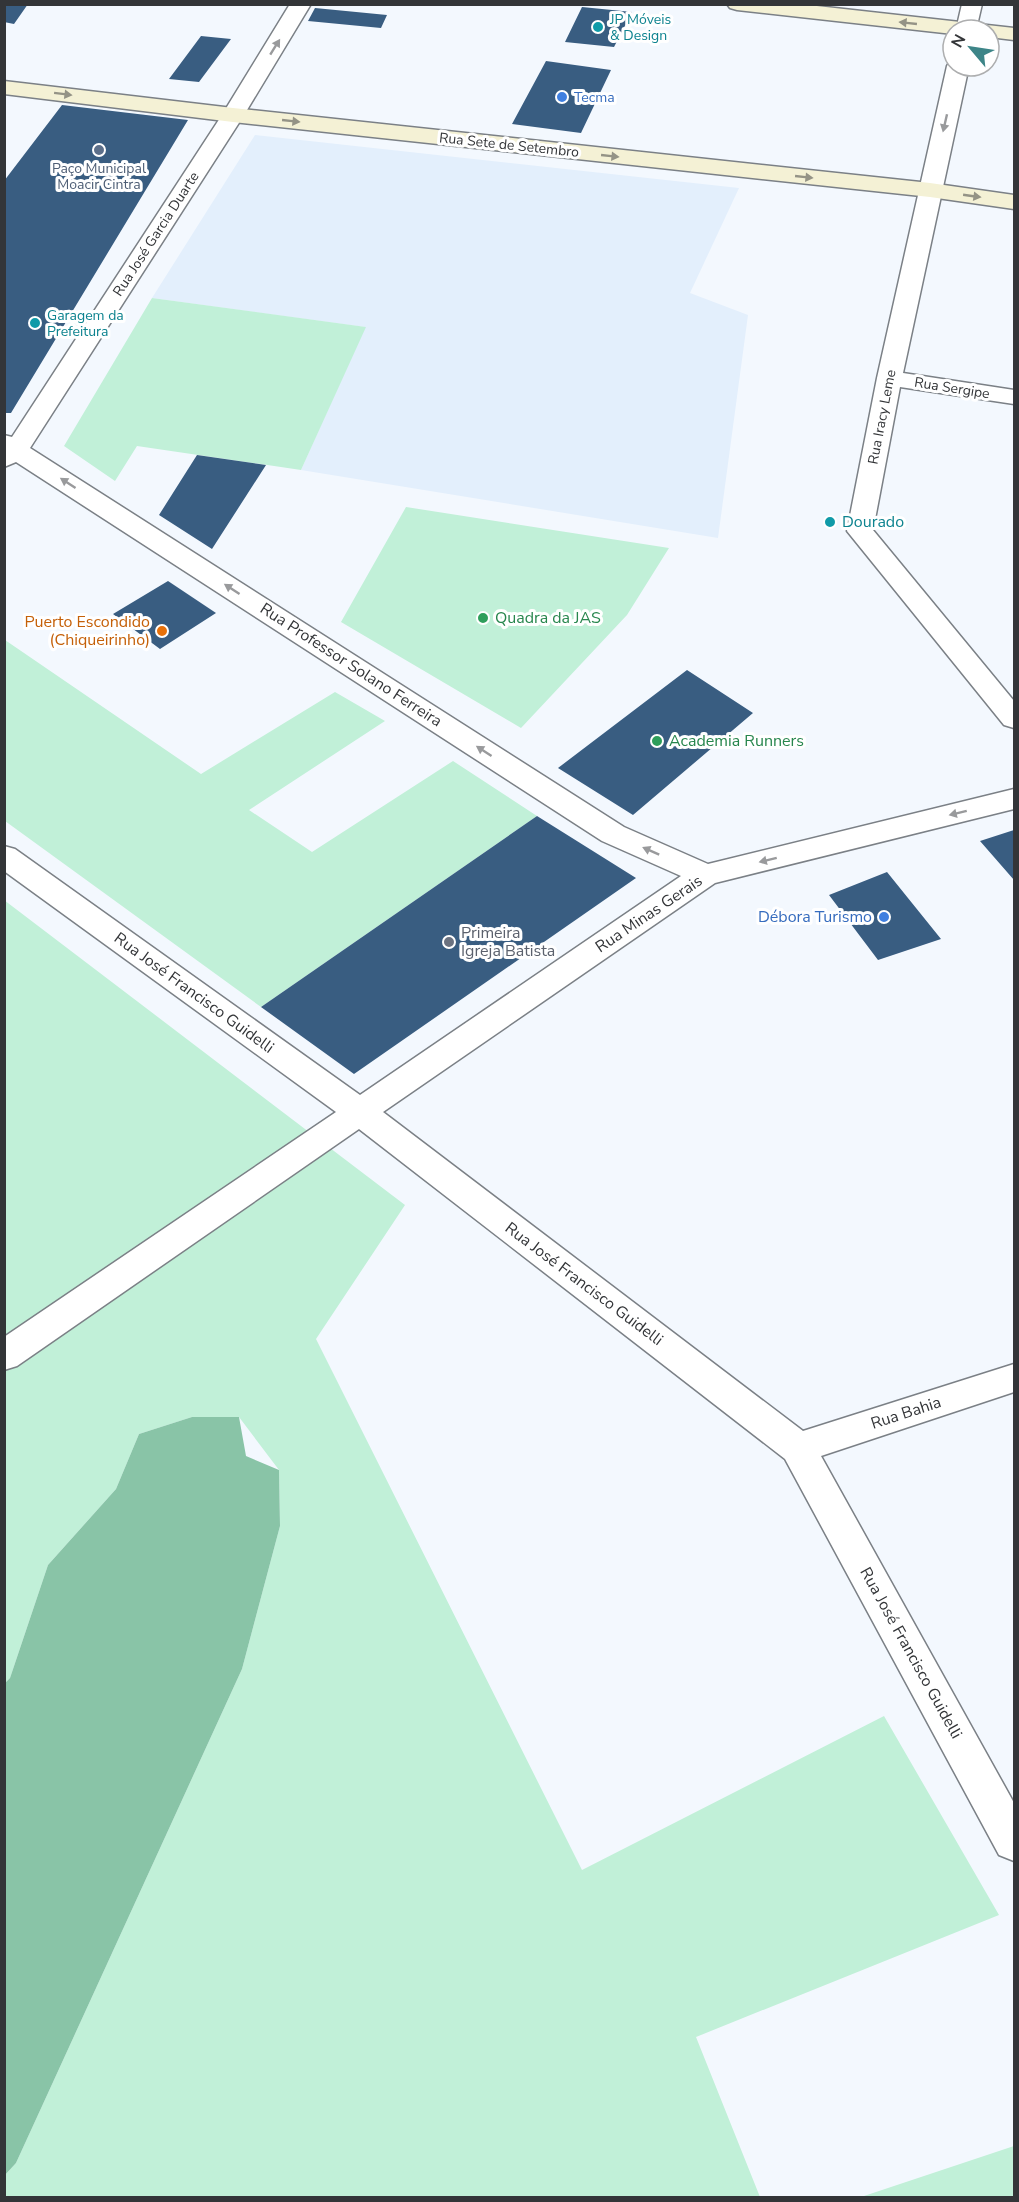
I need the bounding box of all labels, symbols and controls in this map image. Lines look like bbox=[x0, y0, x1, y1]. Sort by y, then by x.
place label: JP Móveis & Design bbox=[609, 10, 671, 45]
one-way arrow bbox=[899, 18, 918, 28]
north arrow bbox=[941, 18, 1001, 78]
marker: JP Móveis & Design bbox=[591, 20, 605, 34]
text: N bbox=[946, 31, 971, 52]
one-way arrow bbox=[269, 39, 280, 55]
place label: Tecma bbox=[574, 88, 615, 107]
one-way arrow bbox=[53, 89, 72, 99]
marker: Tecma bbox=[555, 90, 569, 104]
one-way arrow bbox=[940, 114, 949, 133]
one-way arrow bbox=[282, 116, 301, 126]
street label: Rua Sete de Setembro bbox=[438, 128, 580, 162]
marker: Paço Municipal Moacir Cintra bbox=[92, 143, 106, 157]
one-way arrow bbox=[601, 151, 620, 161]
place label: Paço Municipal Moacir Cintra bbox=[52, 159, 147, 194]
street label: Rua José Garcia Duarte bbox=[109, 168, 203, 300]
one-way arrow bbox=[795, 172, 814, 182]
one-way arrow bbox=[963, 192, 982, 201]
place label: Garagem da Prefeitura bbox=[47, 306, 124, 341]
marker: Garagem da Prefeitura bbox=[28, 316, 42, 330]
street label: Rua Iracy Leme bbox=[864, 368, 900, 466]
street label: Rua Sergipe bbox=[913, 373, 991, 403]
one-way arrow bbox=[60, 478, 76, 489]
place label: Dourado bbox=[842, 511, 904, 533]
marker: Dourado bbox=[823, 515, 837, 529]
one-way arrow bbox=[224, 583, 240, 594]
street label: Rua Professor Solano Ferreira bbox=[256, 598, 446, 732]
place label: Quadra da JAS bbox=[495, 607, 601, 629]
place label: Puerto Escondido (Chiqueirinho) bbox=[24, 611, 150, 651]
marker: Quadra da JAS bbox=[476, 611, 490, 625]
marker: Puerto Escondido (Chiqueirinho) bbox=[155, 624, 169, 638]
place label: Academia Runners bbox=[669, 730, 804, 752]
marker: Academia Runners bbox=[650, 734, 664, 748]
one-way arrow bbox=[477, 745, 493, 757]
one-way arrow bbox=[949, 808, 967, 818]
one-way arrow bbox=[642, 846, 660, 856]
one-way arrow bbox=[759, 855, 778, 865]
street label: Rua Minas Gerais bbox=[591, 870, 707, 958]
place label: Débora Turismo bbox=[758, 906, 872, 928]
marker: Débora Turismo bbox=[877, 910, 891, 924]
place label: Primeira Igreja Batista bbox=[461, 922, 555, 962]
street label: Rua José Francisco Guidelli bbox=[110, 927, 278, 1059]
marker: Primeira Igreja Batista bbox=[442, 935, 456, 949]
street label: Rua José Francisco Guidelli bbox=[500, 1217, 668, 1351]
street label: Rua Bahia bbox=[868, 1391, 944, 1435]
street label: Rua José Francisco Guidelli bbox=[855, 1563, 967, 1743]

